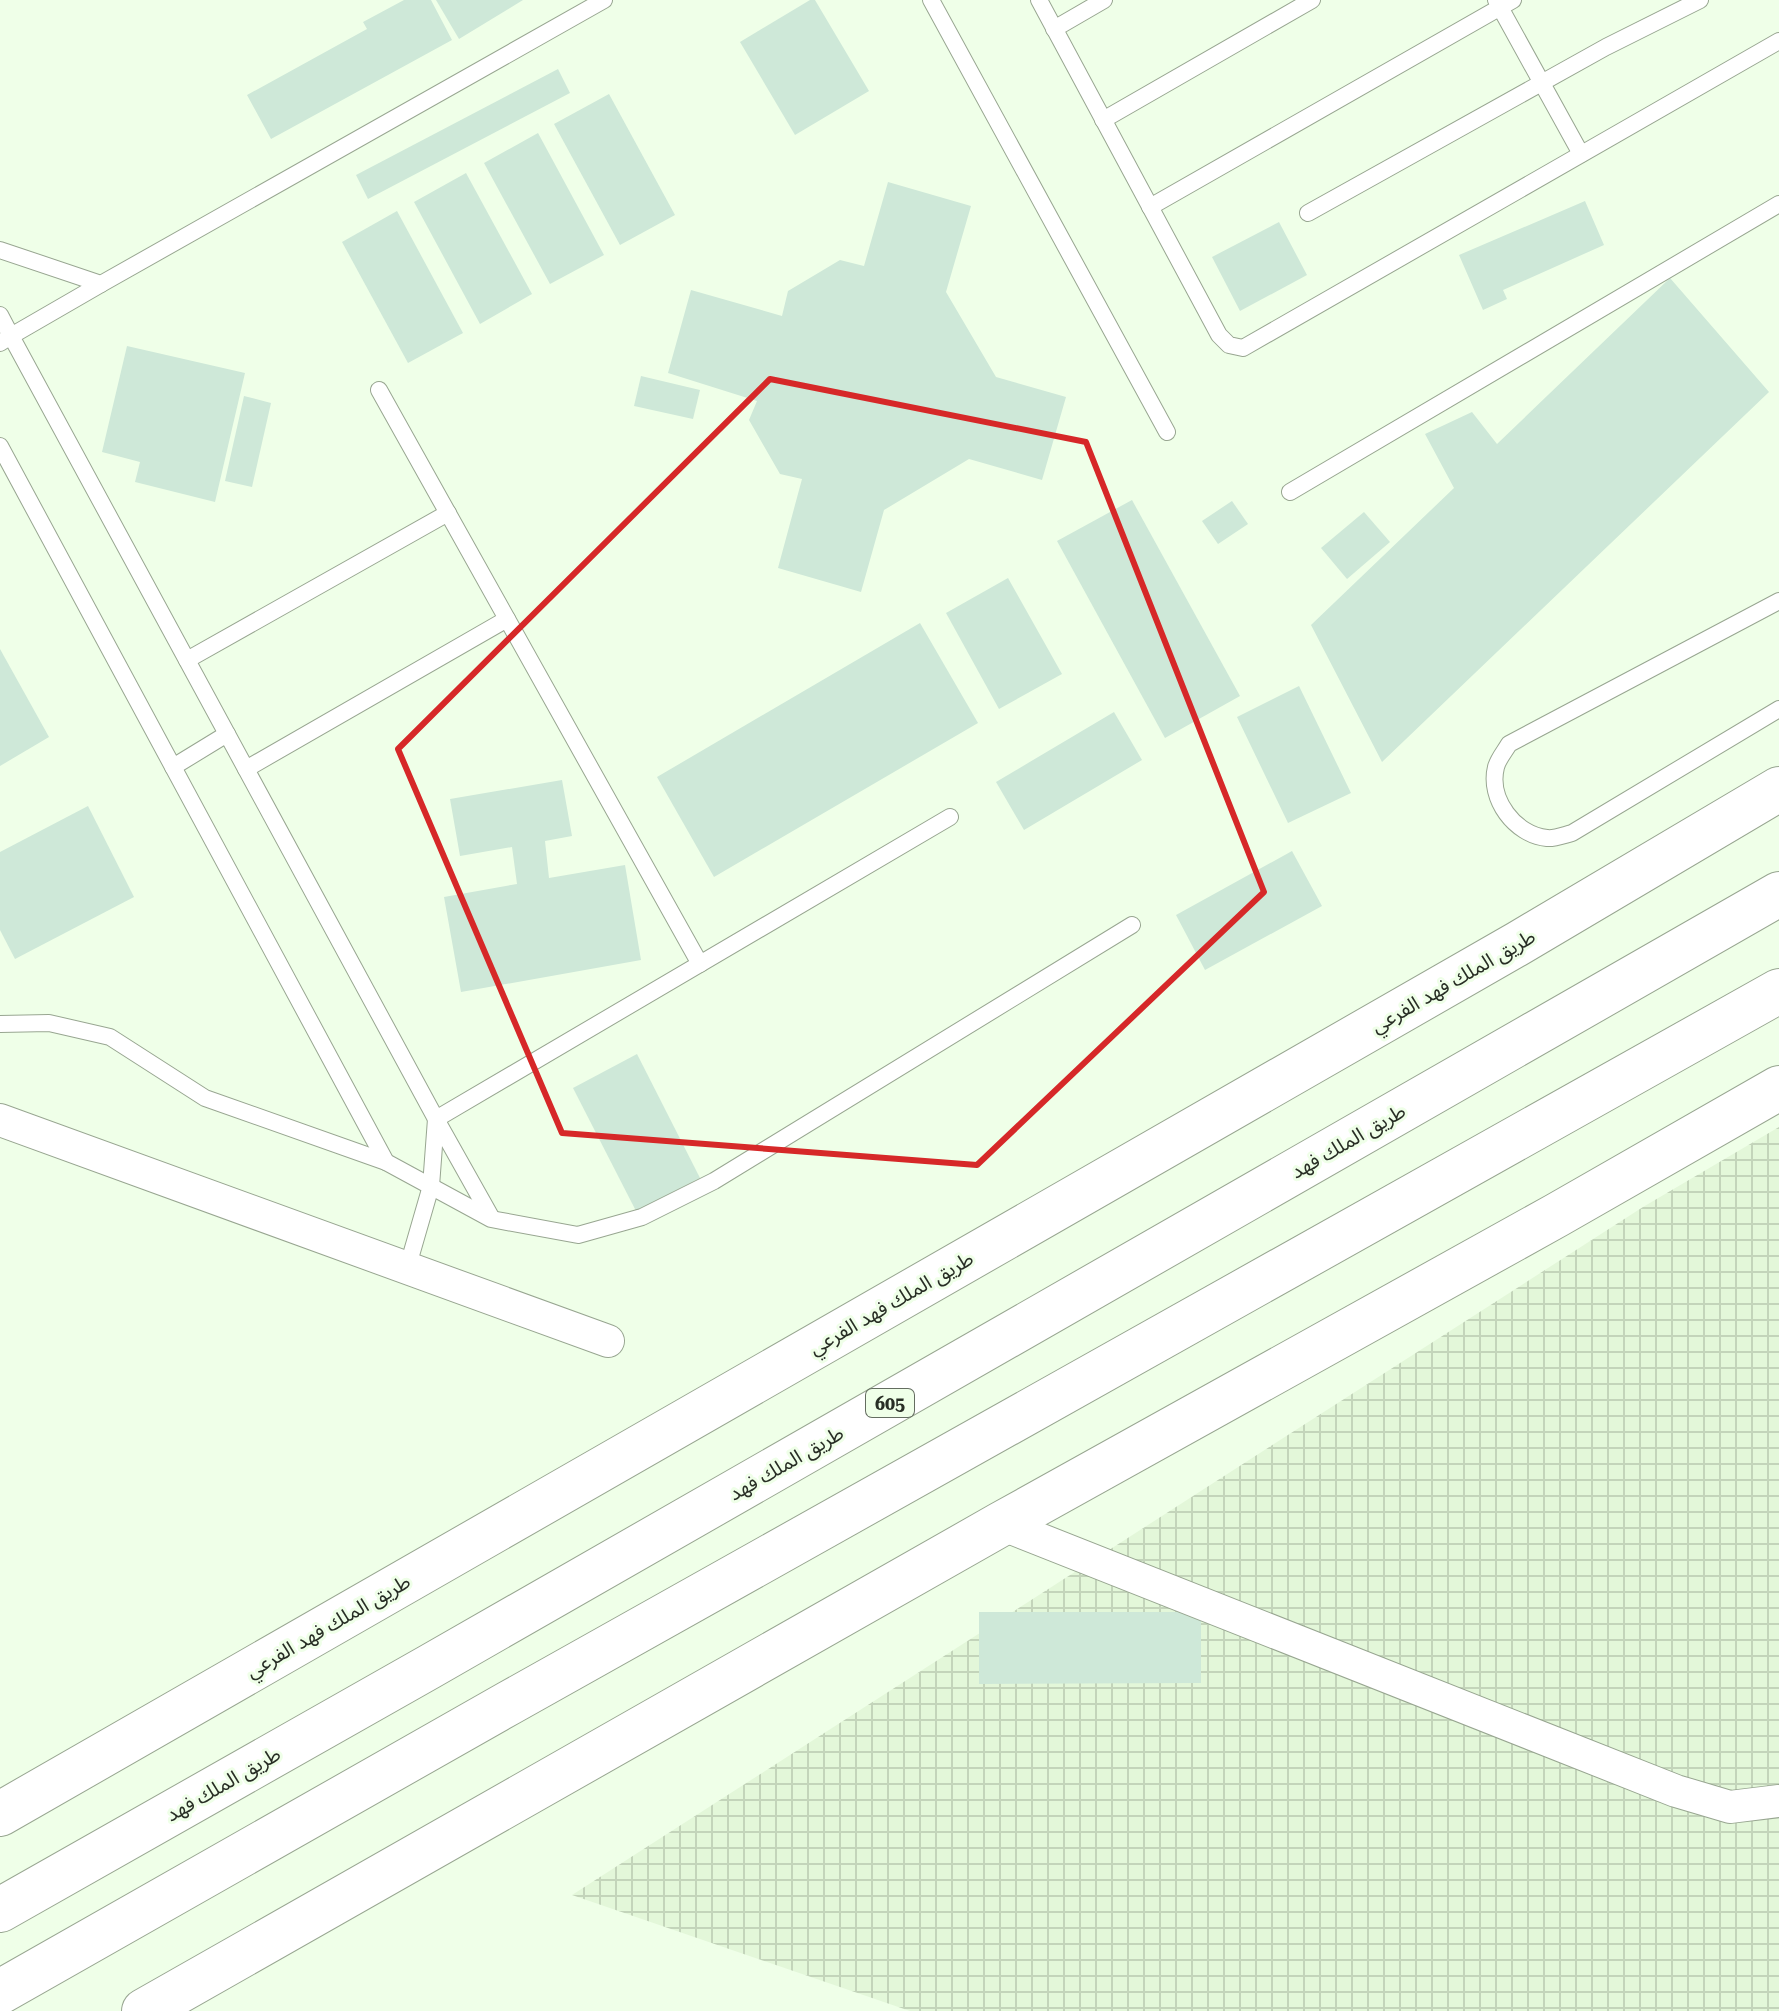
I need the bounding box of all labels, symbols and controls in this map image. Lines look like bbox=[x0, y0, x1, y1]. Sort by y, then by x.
street label: طريق الملك فهد الفرعي bbox=[1366, 924, 1541, 1041]
street label: طريق الملك فهد bbox=[1286, 1098, 1410, 1184]
street label: طريق الملك فهد الفرعي bbox=[804, 1246, 979, 1363]
road number: 605 bbox=[866, 1389, 914, 1417]
street label: طريق الملك فهد bbox=[724, 1420, 848, 1506]
street label: طريق الملك فهد الفرعي bbox=[241, 1569, 416, 1686]
street label: طريق الملك فهد bbox=[161, 1741, 285, 1827]

